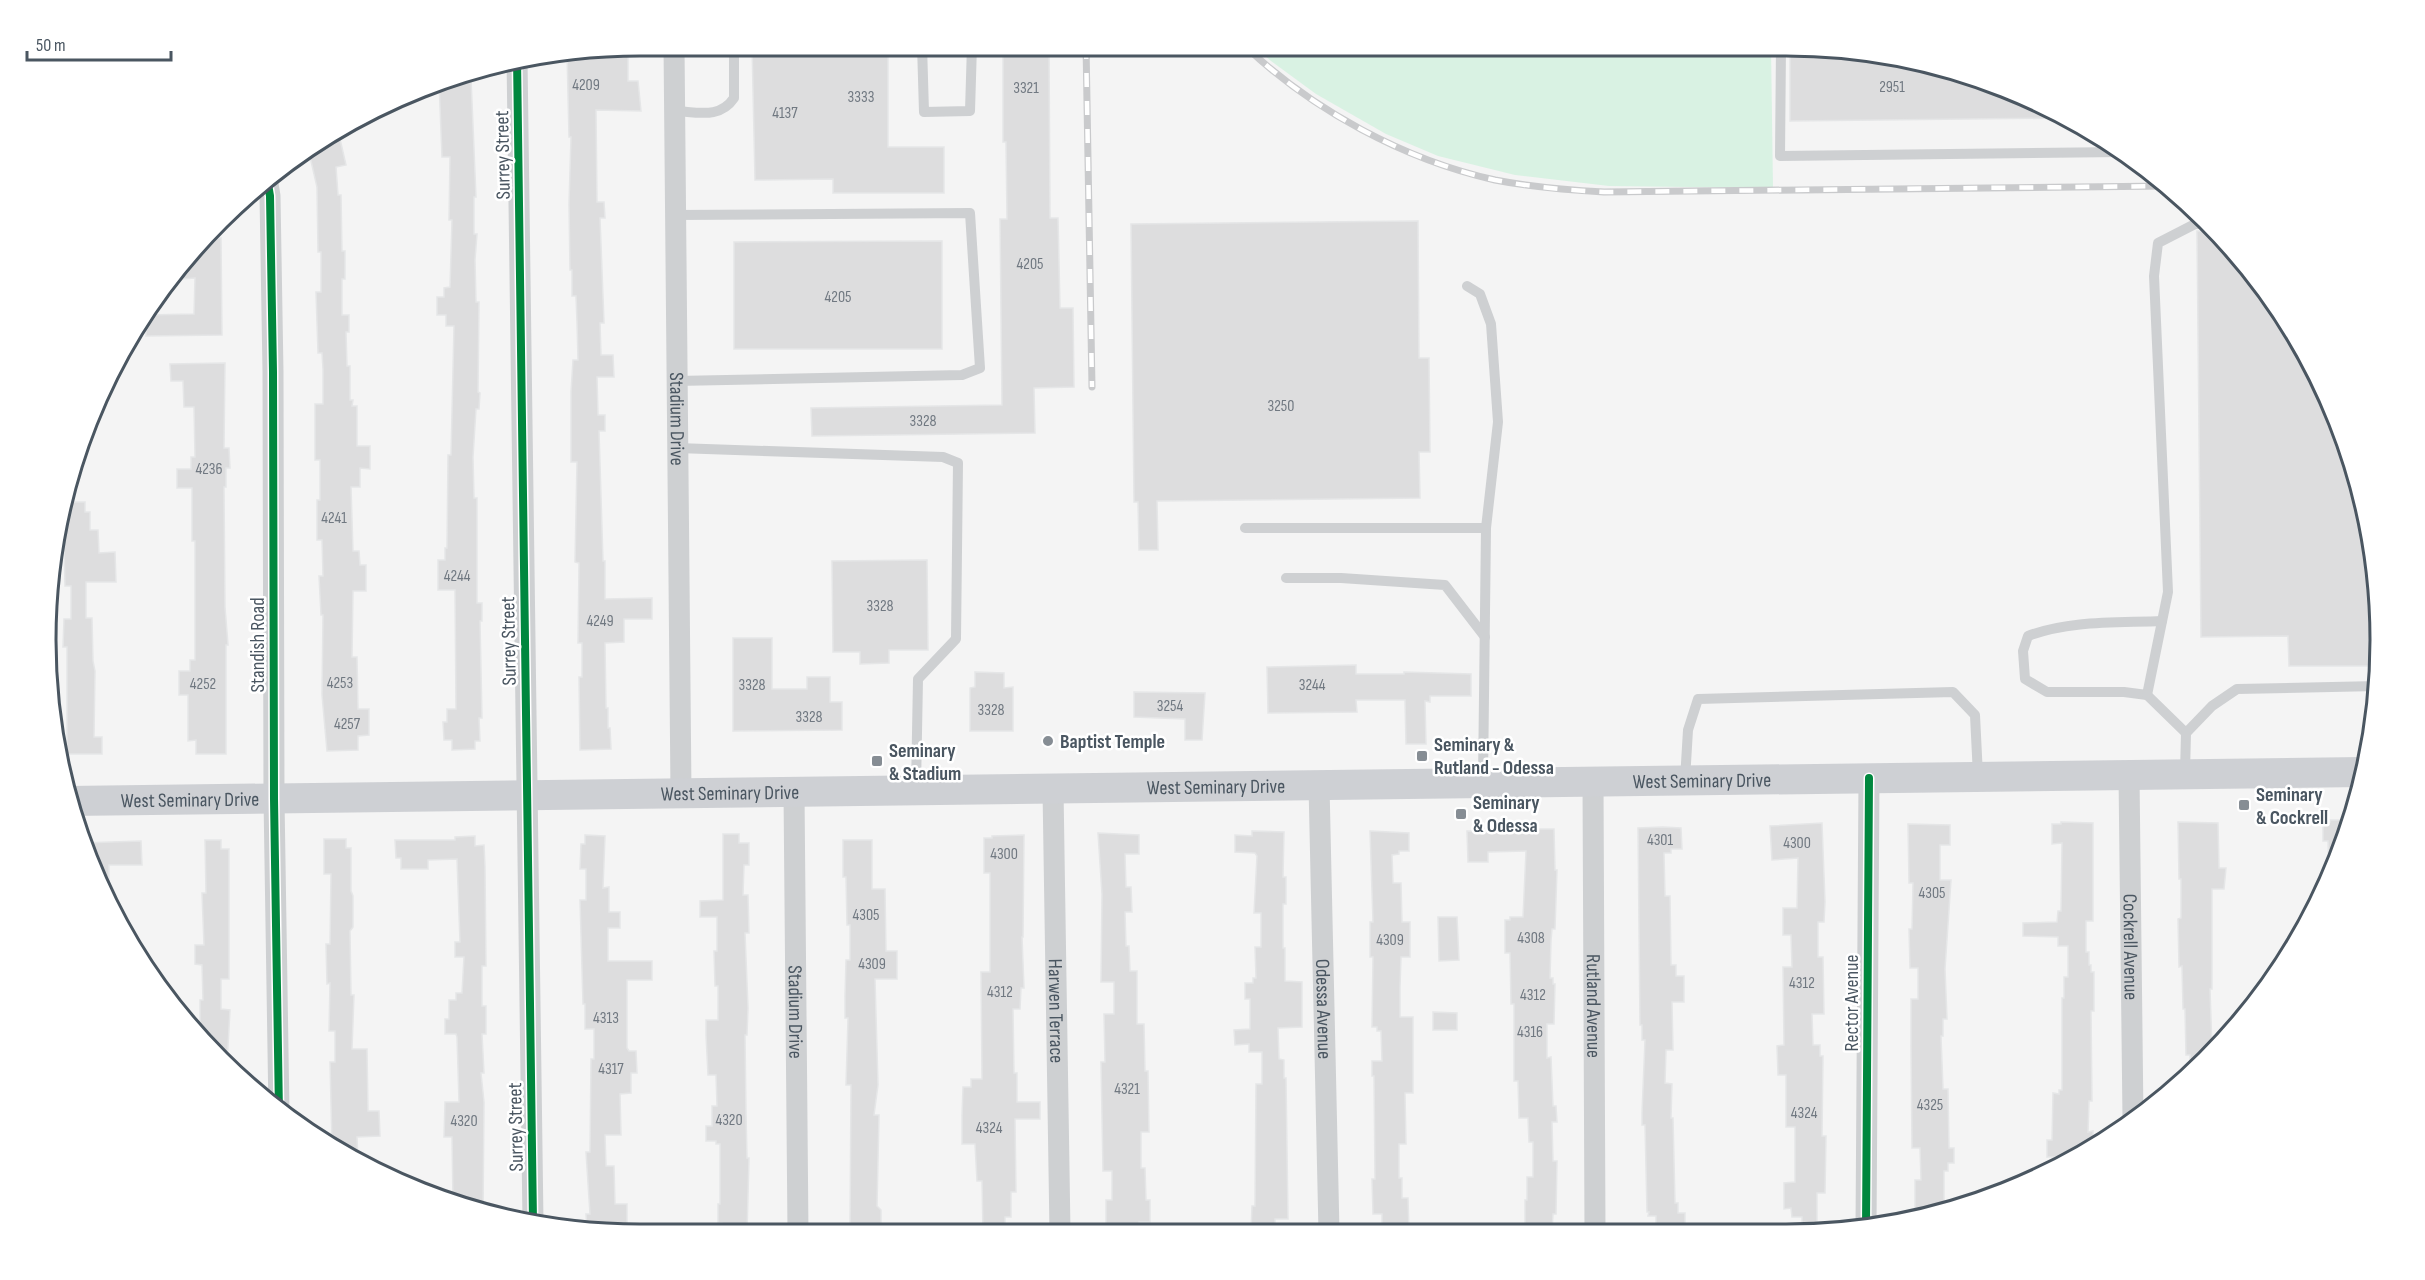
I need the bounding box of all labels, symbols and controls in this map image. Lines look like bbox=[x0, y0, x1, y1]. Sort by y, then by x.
scale bar bbox=[27, 24, 171, 62]
text: 50 m bbox=[36, 35, 66, 56]
house number: 4209 bbox=[572, 76, 600, 95]
house number: 2951 bbox=[1879, 78, 1905, 97]
house number: 3321 bbox=[1013, 79, 1039, 98]
house number: 3333 bbox=[848, 88, 874, 107]
house number: 4137 bbox=[772, 104, 798, 123]
street label: Surrey Street bbox=[490, 110, 516, 200]
house number: 4205 bbox=[1017, 255, 1043, 274]
house number: 4205 bbox=[825, 288, 851, 307]
street label: Stadium Drive bbox=[664, 372, 689, 466]
house number: 3250 bbox=[1268, 397, 1294, 416]
house number: 3328 bbox=[909, 412, 937, 431]
house number: 4236 bbox=[195, 460, 223, 479]
house number: 4241 bbox=[321, 509, 347, 528]
house number: 4244 bbox=[444, 567, 471, 586]
street label: Surrey Street bbox=[496, 596, 522, 686]
street label: Standish Road bbox=[246, 597, 270, 693]
house number: 3328 bbox=[866, 597, 894, 616]
house number: 4249 bbox=[586, 612, 614, 631]
house number: 4253 bbox=[327, 674, 353, 693]
house number: 4252 bbox=[190, 675, 216, 694]
house number: 3328 bbox=[738, 676, 766, 695]
house number: 3244 bbox=[1299, 676, 1326, 695]
house number: 3254 bbox=[1157, 697, 1184, 716]
house number: 3328 bbox=[977, 701, 1005, 720]
house number: 3328 bbox=[795, 708, 823, 727]
house number: 4257 bbox=[334, 715, 361, 734]
place label: Baptist Temple bbox=[1060, 730, 1165, 754]
place label: Seminary & Rutland - Odessa bbox=[1434, 733, 1554, 780]
marker: Baptist Temple bbox=[1041, 734, 1055, 748]
place label: Seminary & Stadium bbox=[889, 739, 961, 786]
marker: Seminary & Rutland - Odessa bbox=[1415, 749, 1429, 763]
marker: Seminary & Stadium bbox=[870, 754, 884, 768]
street label: West Seminary Drive bbox=[1633, 768, 1771, 794]
street label: West Seminary Drive bbox=[1147, 775, 1285, 800]
street label: West Seminary Drive bbox=[661, 781, 799, 807]
place label: Seminary & Cockrell bbox=[2256, 783, 2328, 830]
street label: West Seminary Drive bbox=[121, 788, 259, 813]
place label: Seminary & Odessa bbox=[1473, 791, 1540, 838]
marker: Seminary & Cockrell bbox=[2237, 798, 2251, 812]
marker: Seminary & Odessa bbox=[1454, 807, 1468, 821]
house number: 4301 bbox=[1647, 831, 1673, 850]
house number: 4300 bbox=[1783, 834, 1811, 853]
house number: 4300 bbox=[990, 845, 1018, 864]
house number: 4305 bbox=[1918, 884, 1946, 903]
street label: Cockrell Avenue bbox=[2117, 894, 2143, 1000]
house number: 4305 bbox=[852, 906, 880, 925]
house number: 4308 bbox=[1517, 929, 1545, 948]
house number: 4309 bbox=[1376, 931, 1404, 950]
street label: Rutland Avenue bbox=[1581, 954, 1605, 1058]
house number: 4309 bbox=[858, 955, 886, 974]
street label: Rector Avenue bbox=[1840, 955, 1864, 1051]
street label: Harwen Terrace bbox=[1043, 959, 1068, 1063]
street label: Odessa Avenue bbox=[1310, 959, 1336, 1059]
street label: Stadium Drive bbox=[783, 965, 807, 1059]
house number: 4312 bbox=[1789, 974, 1815, 993]
house number: 4312 bbox=[987, 983, 1013, 1002]
house number: 4312 bbox=[1520, 986, 1546, 1005]
house number: 4313 bbox=[593, 1009, 619, 1028]
house number: 4316 bbox=[1517, 1023, 1543, 1042]
house number: 4317 bbox=[598, 1060, 624, 1079]
house number: 4321 bbox=[1114, 1080, 1140, 1099]
street label: Surrey Street bbox=[503, 1082, 529, 1172]
house number: 4325 bbox=[1917, 1096, 1943, 1115]
house number: 4324 bbox=[1791, 1104, 1818, 1123]
house number: 4320 bbox=[715, 1111, 743, 1130]
house number: 4320 bbox=[450, 1112, 478, 1131]
house number: 4324 bbox=[976, 1119, 1003, 1138]

